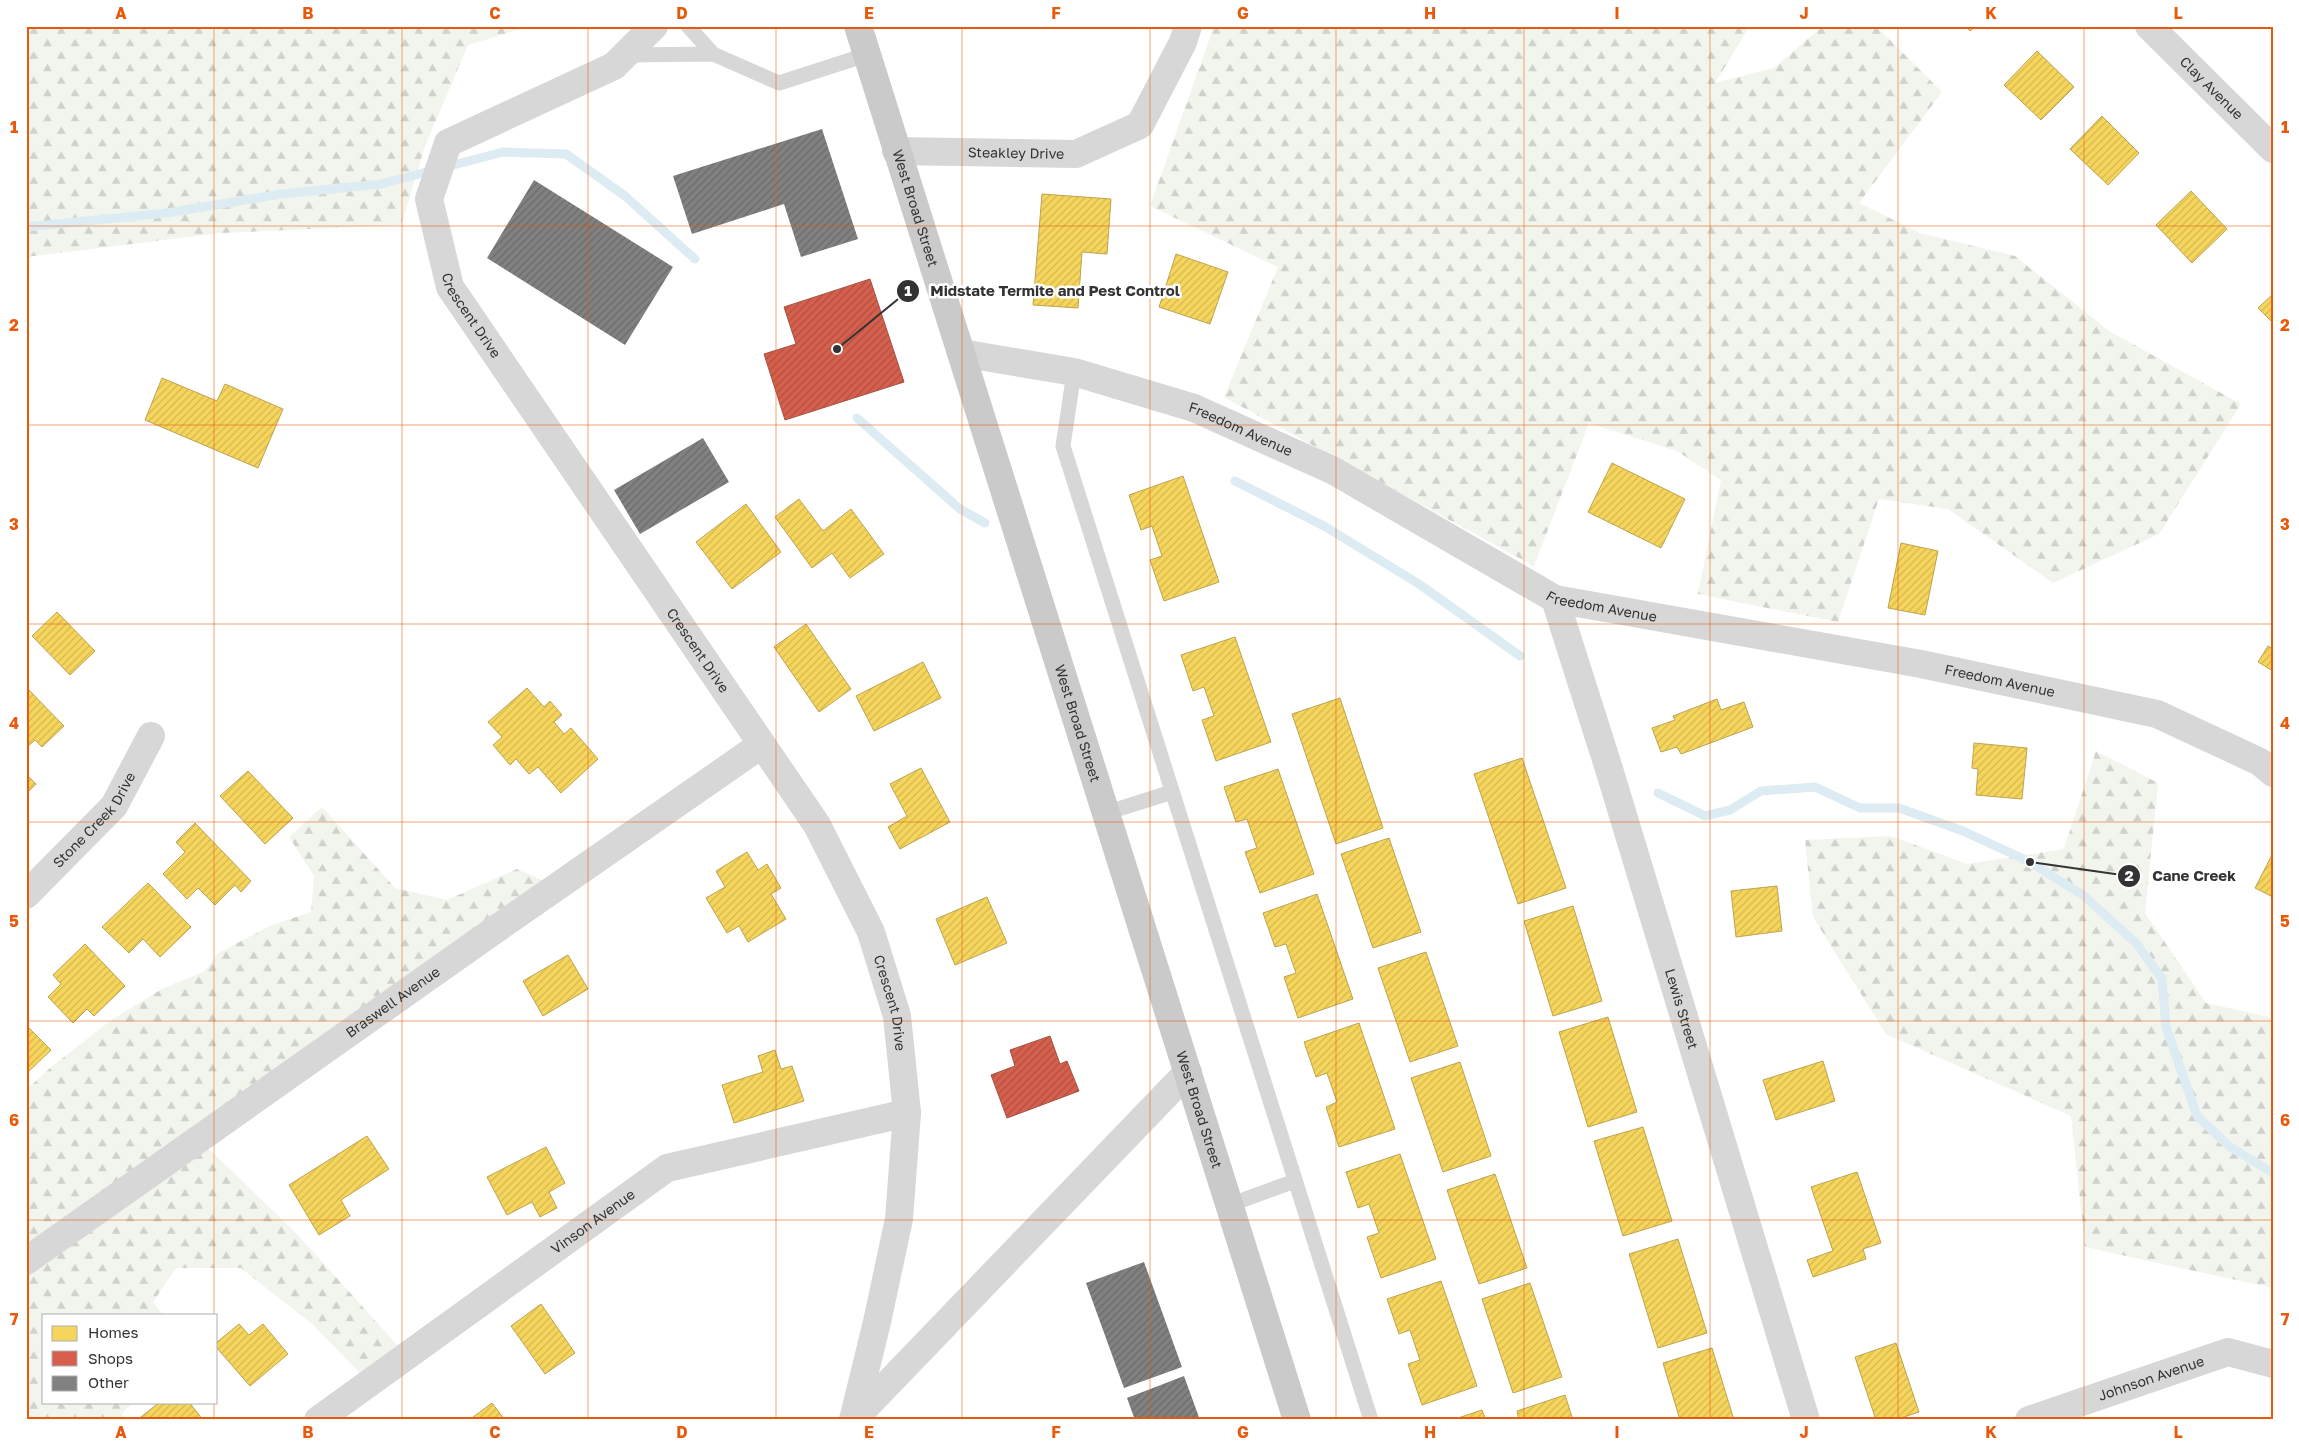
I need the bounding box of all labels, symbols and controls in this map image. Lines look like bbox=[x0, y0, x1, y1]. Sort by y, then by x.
text: A bbox=[115, 3, 127, 23]
text: B bbox=[302, 3, 314, 23]
text: C bbox=[489, 3, 501, 23]
text: D bbox=[676, 3, 688, 23]
text: E bbox=[864, 3, 874, 23]
text: F bbox=[1051, 3, 1061, 23]
text: G bbox=[1237, 3, 1249, 23]
text: H bbox=[1424, 3, 1436, 23]
text: I bbox=[1614, 3, 1620, 23]
text: J bbox=[1799, 3, 1809, 23]
text: K bbox=[1985, 3, 1997, 23]
text: L bbox=[2173, 3, 2183, 23]
street label: Clay Avenue bbox=[2177, 53, 2247, 123]
text: 1 bbox=[10, 117, 18, 137]
text: 1 bbox=[2281, 117, 2289, 137]
street label: Steakley Drive bbox=[968, 143, 1064, 162]
street label: West Broad Street bbox=[889, 147, 942, 269]
street label: Crescent Drive bbox=[439, 271, 505, 361]
callout: Midstate Termite and Pest Control bbox=[896, 276, 1190, 306]
text: 1 bbox=[904, 281, 912, 299]
text: Midstate Termite and Pest Control bbox=[930, 281, 1180, 299]
text: 2 bbox=[9, 315, 19, 335]
text: 2 bbox=[2280, 315, 2290, 335]
street label: Freedom Avenue bbox=[1187, 398, 1296, 459]
text: 3 bbox=[9, 514, 19, 534]
text: 3 bbox=[2280, 514, 2290, 534]
street label: Freedom Avenue bbox=[1543, 587, 1658, 625]
street label: Crescent Drive bbox=[663, 605, 733, 696]
street label: Freedom Avenue bbox=[1943, 660, 2057, 700]
street label: West Broad Street bbox=[1052, 662, 1105, 784]
text: 4 bbox=[9, 713, 19, 733]
text: 4 bbox=[2280, 713, 2290, 733]
street label: Stone Creek Drive bbox=[49, 769, 138, 871]
callout: Cane Creek bbox=[2117, 861, 2245, 891]
text: 2 bbox=[2124, 866, 2134, 884]
text: Cane Creek bbox=[2152, 866, 2236, 884]
text: 5 bbox=[9, 911, 19, 931]
text: 5 bbox=[2280, 911, 2290, 931]
street label: Crescent Drive bbox=[871, 953, 910, 1052]
street label: Braswell Avenue bbox=[342, 963, 443, 1041]
street label: Lewis Street bbox=[1662, 966, 1702, 1051]
street label: West Broad Street bbox=[1173, 1049, 1226, 1170]
text: 6 bbox=[9, 1110, 19, 1130]
text: 6 bbox=[2280, 1110, 2290, 1130]
street label: Vinson Avenue bbox=[547, 1185, 638, 1257]
text: 7 bbox=[10, 1309, 19, 1329]
text: 7 bbox=[2281, 1309, 2290, 1329]
legend bbox=[42, 1314, 218, 1404]
text: Homes bbox=[88, 1323, 138, 1341]
text: Shops bbox=[88, 1349, 133, 1367]
street label: Johnson Avenue bbox=[2096, 1352, 2206, 1404]
text: Other bbox=[88, 1373, 129, 1391]
text: A bbox=[115, 1422, 127, 1442]
text: B bbox=[302, 1422, 314, 1442]
text: C bbox=[489, 1422, 501, 1442]
text: D bbox=[676, 1422, 688, 1442]
text: E bbox=[864, 1422, 874, 1442]
text: F bbox=[1051, 1422, 1061, 1442]
text: G bbox=[1237, 1422, 1249, 1442]
text: H bbox=[1424, 1422, 1436, 1442]
text: I bbox=[1614, 1422, 1620, 1442]
text: J bbox=[1799, 1422, 1809, 1442]
text: K bbox=[1985, 1422, 1997, 1442]
text: L bbox=[2173, 1422, 2183, 1442]

